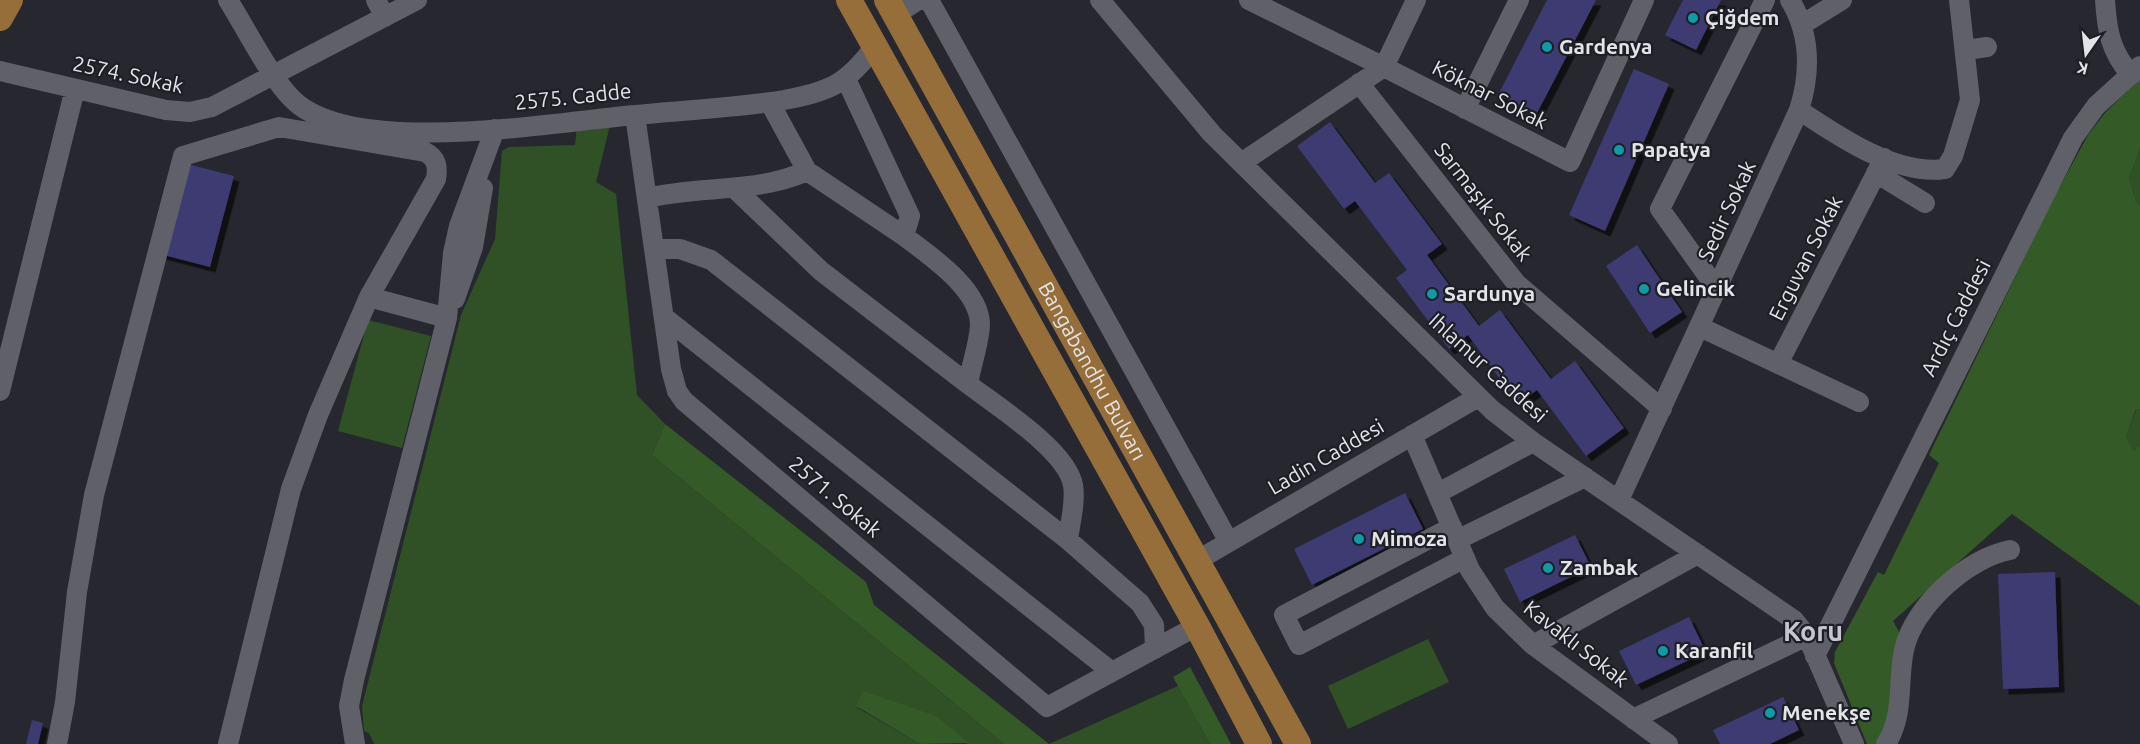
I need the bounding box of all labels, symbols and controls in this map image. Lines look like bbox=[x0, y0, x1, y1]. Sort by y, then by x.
place label: Çiğdem bbox=[1705, 5, 1779, 29]
marker: Çiğdem bbox=[1686, 11, 1700, 25]
north arrow bbox=[2056, 24, 2116, 84]
place label: Gardenya bbox=[1559, 34, 1652, 58]
marker: Gardenya bbox=[1540, 40, 1554, 54]
street label: 2574. Sokak bbox=[71, 51, 186, 98]
street label: Köknar Sokak bbox=[1429, 55, 1552, 134]
text: K bbox=[2075, 58, 2090, 79]
street label: 2575. Cadde bbox=[513, 78, 632, 114]
street label: Sarmaşık Sokak bbox=[1430, 137, 1538, 266]
place label: Papatya bbox=[1631, 137, 1711, 161]
marker: Papatya bbox=[1612, 143, 1626, 157]
street label: Sedir Sokak bbox=[1692, 156, 1760, 265]
street label: Erguvan Sokak bbox=[1763, 191, 1847, 324]
street label: Ardıç Caddesi bbox=[1915, 255, 1995, 380]
place label: Gelincik bbox=[1656, 276, 1735, 300]
street label: Bangabandhu Bulvarı bbox=[1034, 277, 1152, 464]
place label: Sardunya bbox=[1444, 281, 1535, 305]
marker: Gelincik bbox=[1637, 282, 1651, 296]
marker: Sardunya bbox=[1425, 287, 1439, 301]
street label: Ihlamur Caddesi bbox=[1425, 308, 1553, 427]
street label: Ladin Caddesi bbox=[1263, 413, 1388, 499]
street label: 2571. Sokak bbox=[785, 451, 887, 542]
place label: Mimoza bbox=[1371, 526, 1448, 550]
marker: Mimoza bbox=[1352, 532, 1366, 546]
place label: Zambak bbox=[1560, 555, 1638, 579]
marker: Zambak bbox=[1541, 561, 1555, 575]
street label: Kavaklı Sokak bbox=[1520, 595, 1634, 692]
district label: Koru bbox=[1783, 616, 1843, 646]
place label: Karanfil bbox=[1675, 638, 1753, 662]
marker: Karanfil bbox=[1656, 644, 1670, 658]
place label: Menekşe bbox=[1782, 700, 1871, 724]
marker: Menekşe bbox=[1763, 706, 1777, 720]

